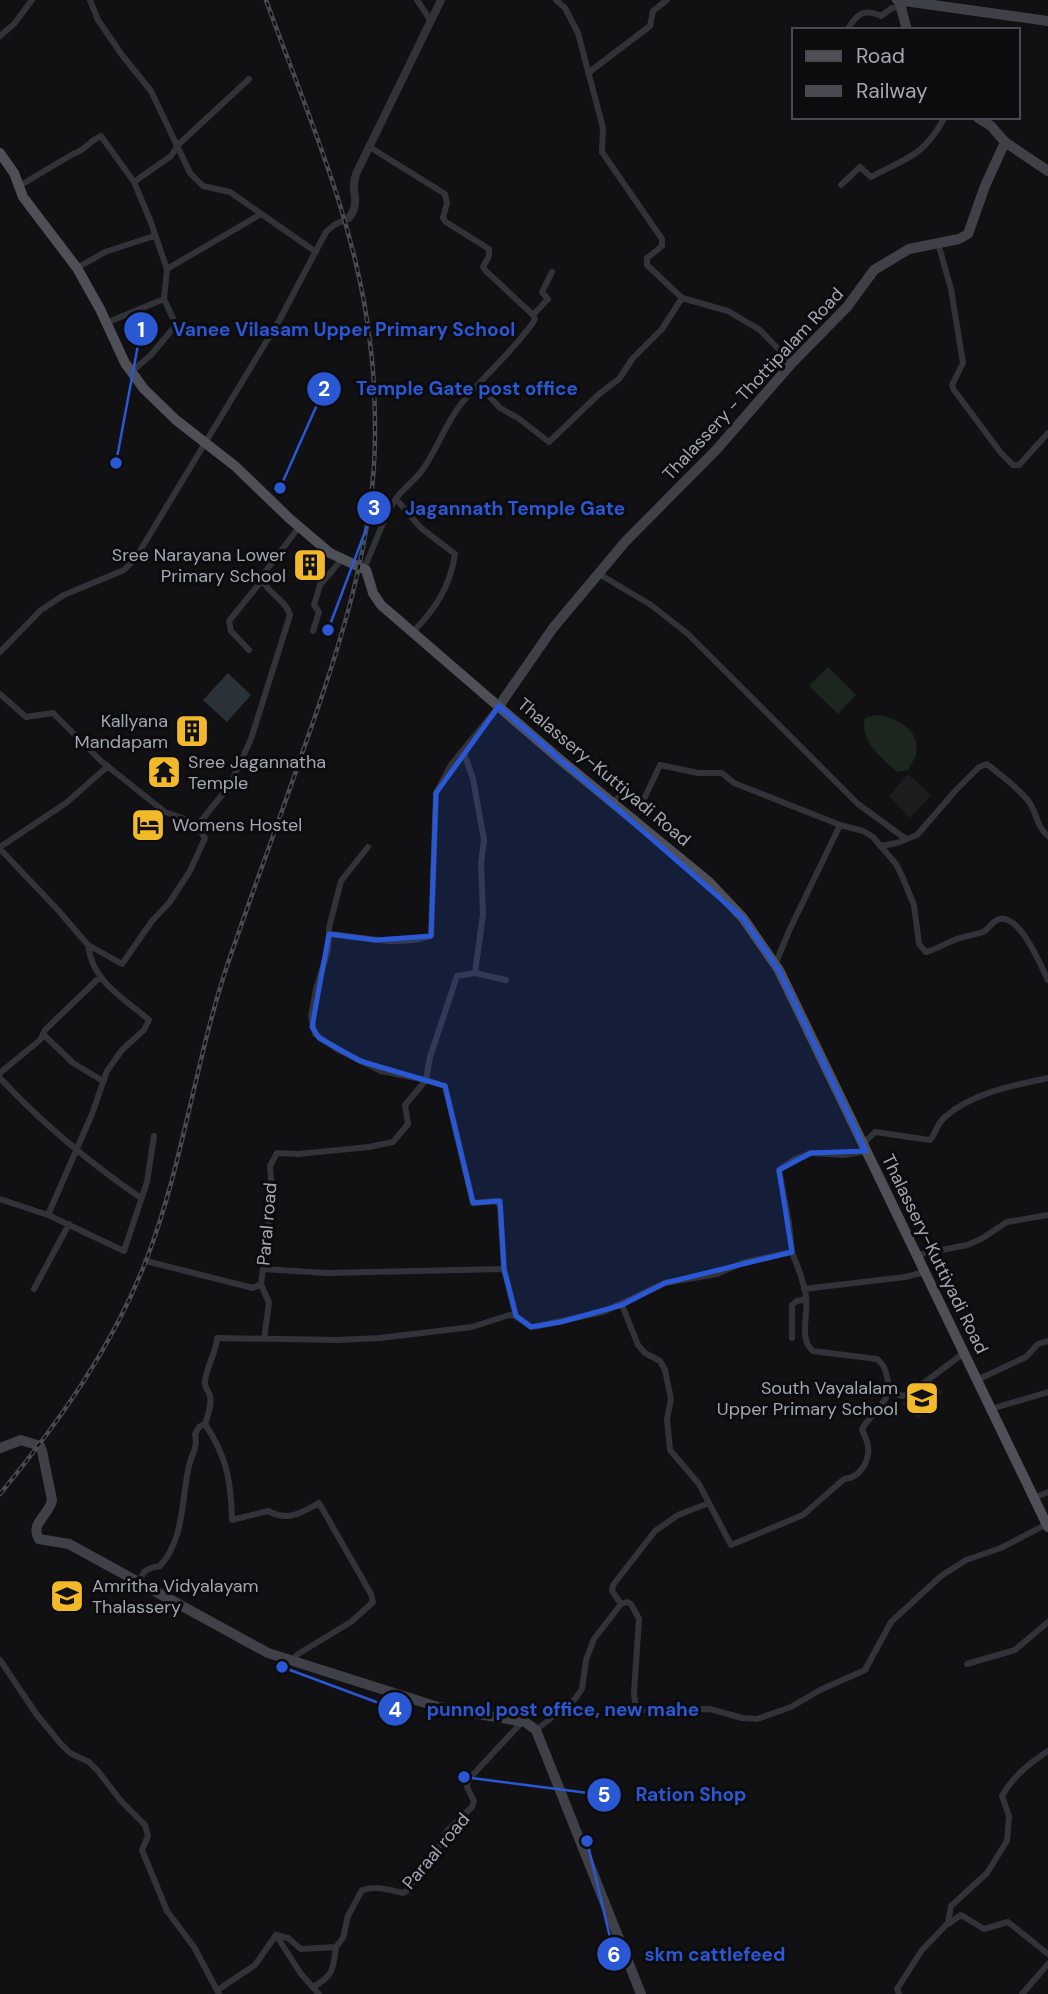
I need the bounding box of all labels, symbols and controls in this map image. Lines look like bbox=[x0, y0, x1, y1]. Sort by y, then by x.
legend bbox=[792, 28, 1020, 119]
text: Road bbox=[856, 42, 905, 70]
text: Railway bbox=[856, 77, 928, 105]
street label: Thalassery - Thottipalam Road bbox=[657, 283, 849, 485]
callout: Vanee Vilasam Upper Primary School bbox=[124, 309, 530, 349]
text: 1 bbox=[137, 316, 145, 344]
text: Vanee Vilasam Upper Primary School bbox=[173, 317, 515, 342]
callout: Temple Gate post office bbox=[307, 369, 592, 409]
text: 2 bbox=[318, 375, 330, 403]
text: Temple Gate post office bbox=[356, 376, 578, 401]
callout: Jagannath Temple Gate bbox=[356, 488, 640, 528]
text: 3 bbox=[368, 494, 380, 522]
text: Jagannath Temple Gate bbox=[405, 496, 625, 521]
place label: Sree Narayana Lower Primary School bbox=[112, 543, 286, 588]
building icon: Sree Narayana Lower Primary School bbox=[291, 546, 329, 584]
street label: Thalassery-Kuttiyadi Road bbox=[512, 692, 696, 852]
place label: Kallyana Mandapam bbox=[75, 709, 168, 754]
building icon: Kallyana Mandapam bbox=[173, 712, 211, 750]
place label: Sree Jagannatha Temple bbox=[188, 750, 326, 795]
temple icon: Sree Jagannatha Temple bbox=[145, 753, 183, 791]
hotel icon: Womens Hostel bbox=[129, 806, 167, 844]
place label: Womens Hostel bbox=[172, 813, 302, 837]
street label: Thalassery-Kuttiyadi Road bbox=[876, 1150, 994, 1358]
street label: Paral road bbox=[251, 1182, 283, 1266]
place label: South Vayalalam Upper Primary School bbox=[717, 1376, 898, 1421]
school or university icon: South Vayalalam Upper Primary School bbox=[903, 1379, 941, 1417]
place label: Amritha Vidyalayam Thalassery bbox=[92, 1574, 259, 1619]
school or university icon: Amritha Vidyalayam Thalassery bbox=[48, 1577, 86, 1615]
callout: punnol post office, new mahe bbox=[378, 1689, 713, 1729]
text: 4 bbox=[388, 1696, 402, 1724]
text: punnol post office, new mahe bbox=[427, 1697, 699, 1722]
callout: Ration Shop bbox=[586, 1775, 760, 1815]
text: 5 bbox=[597, 1781, 611, 1809]
text: Ration Shop bbox=[635, 1782, 747, 1807]
street label: Paraal road bbox=[397, 1808, 475, 1894]
callout: skm cattlefeed bbox=[596, 1934, 800, 1974]
text: 6 bbox=[607, 1941, 621, 1969]
text: skm cattlefeed bbox=[645, 1942, 785, 1967]

